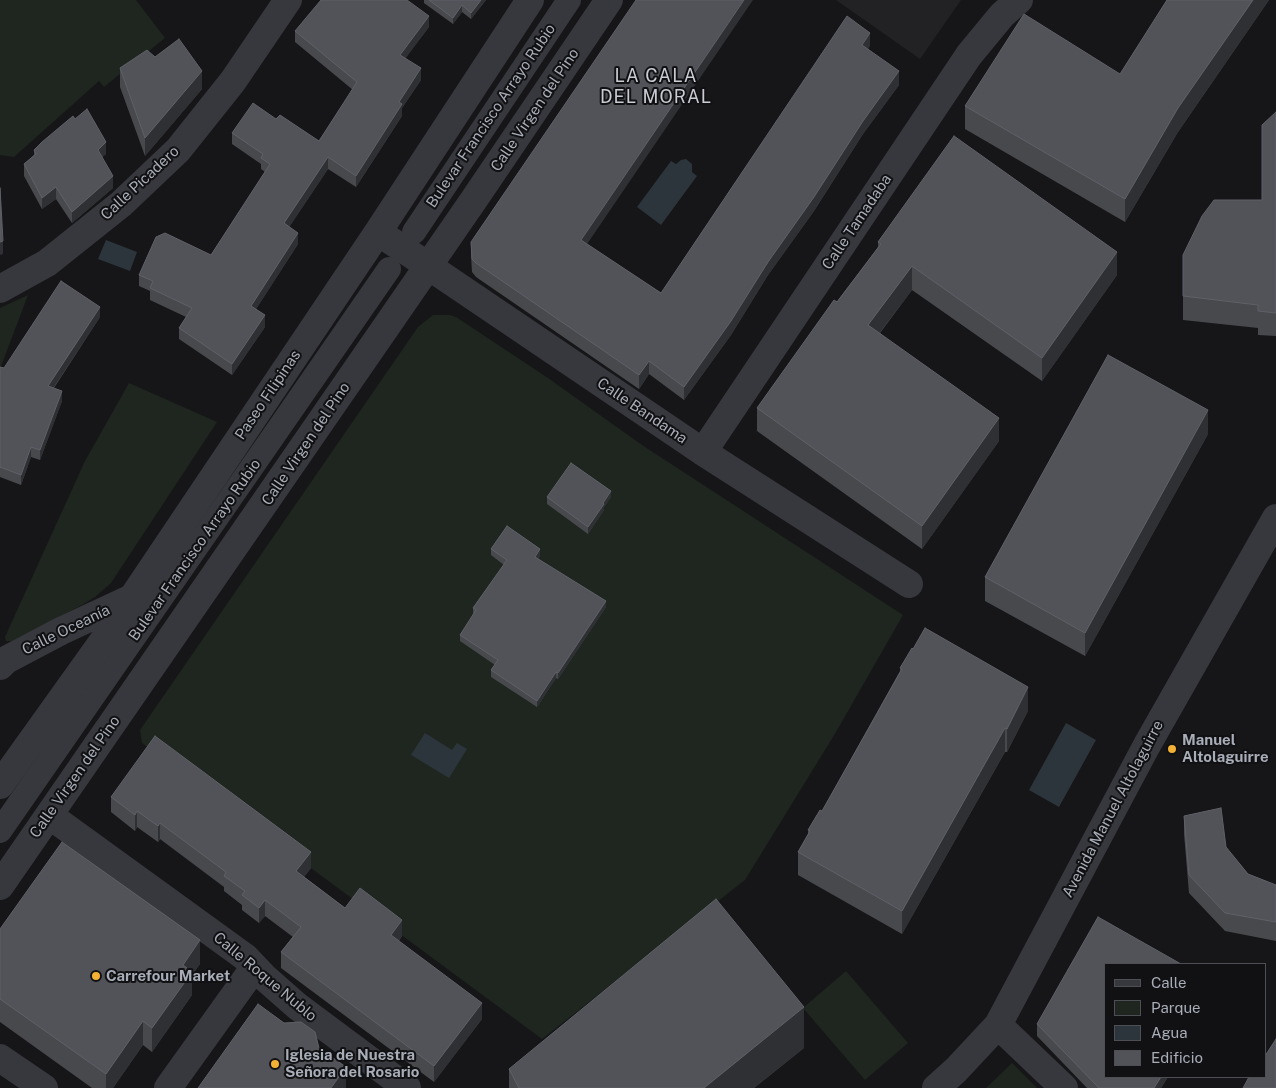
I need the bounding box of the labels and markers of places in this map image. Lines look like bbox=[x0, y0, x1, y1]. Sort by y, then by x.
place label: Manuel Altolaguirre bbox=[1182, 731, 1269, 766]
marker: Manuel Altolaguirre bbox=[1166, 743, 1178, 755]
place label: Carrefour Market bbox=[106, 967, 230, 985]
marker: Carrefour Market bbox=[90, 970, 102, 982]
place label: Iglesia de Nuestra Señora del Rosario bbox=[285, 1046, 420, 1081]
marker: Iglesia de Nuestra Señora del Rosario bbox=[269, 1058, 281, 1070]

